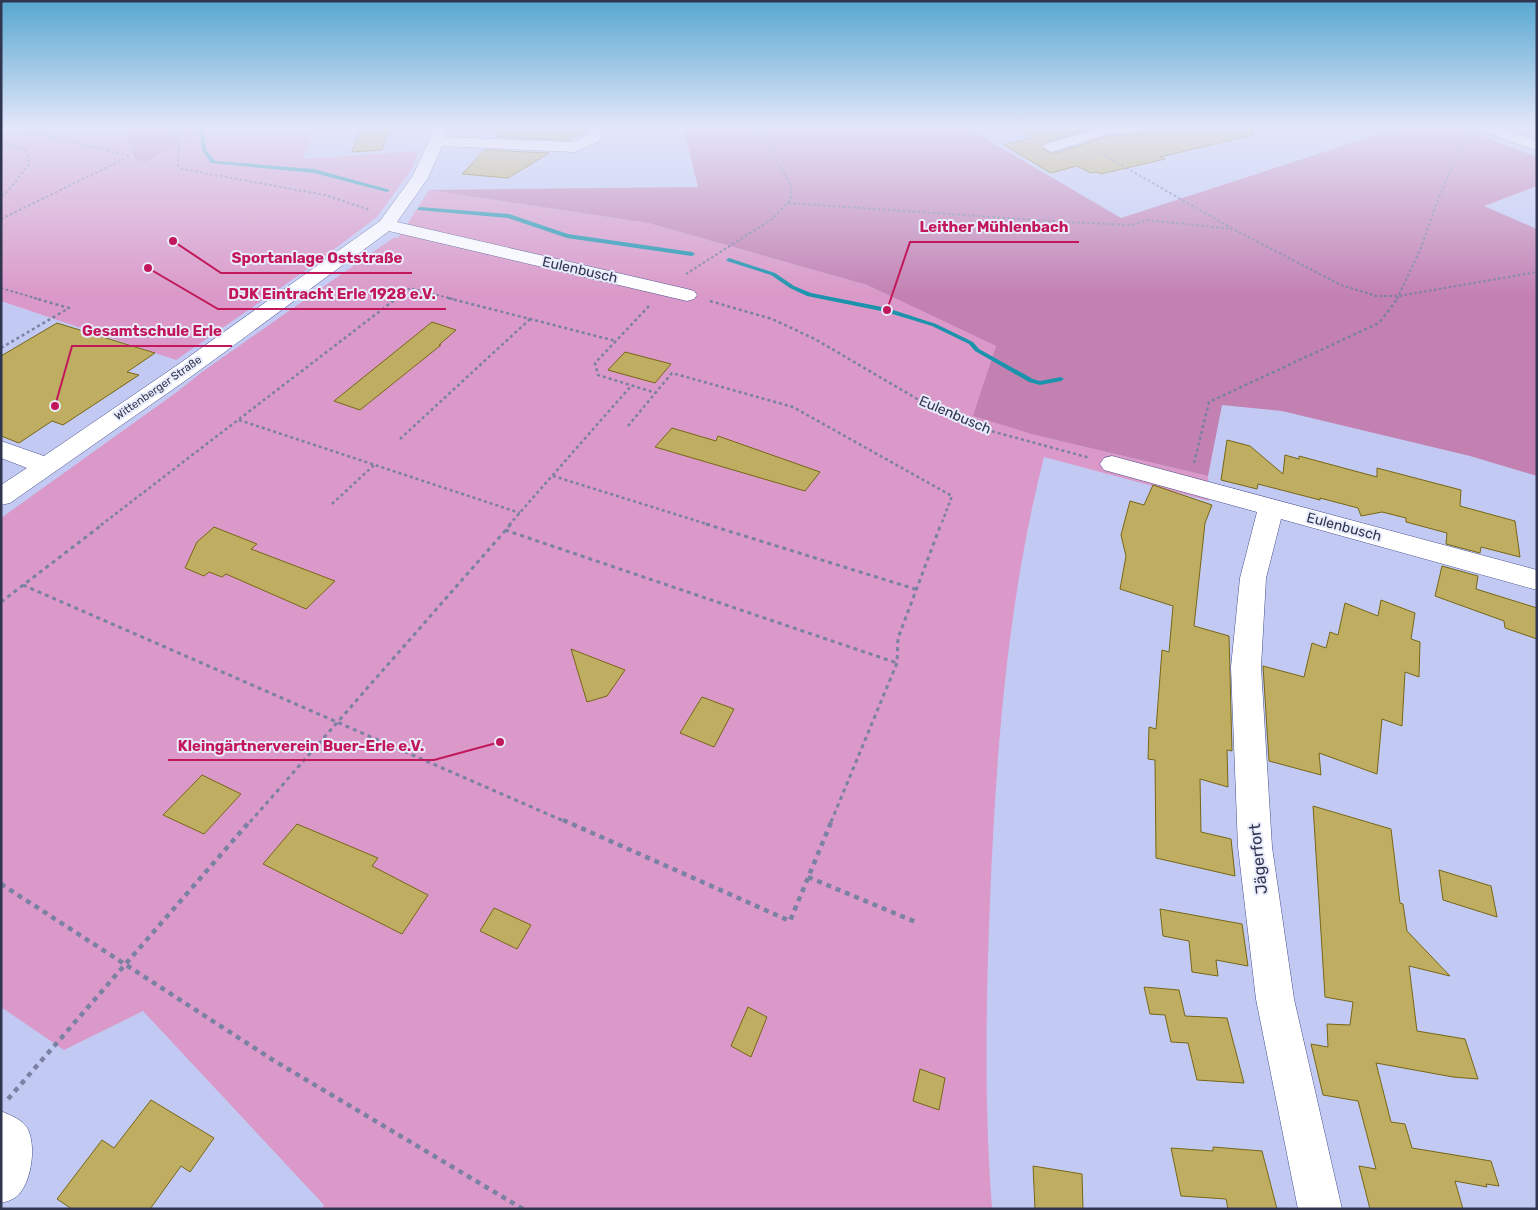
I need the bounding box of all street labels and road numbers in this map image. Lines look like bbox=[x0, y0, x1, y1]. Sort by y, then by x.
street label: Eulenbusch bbox=[541, 253, 619, 287]
street label: Wittenberger Straße bbox=[112, 353, 204, 423]
street label: Eulenbusch bbox=[916, 392, 994, 438]
street label: Eulenbusch bbox=[1305, 509, 1383, 545]
street label: Jägerfort bbox=[1245, 823, 1271, 895]

